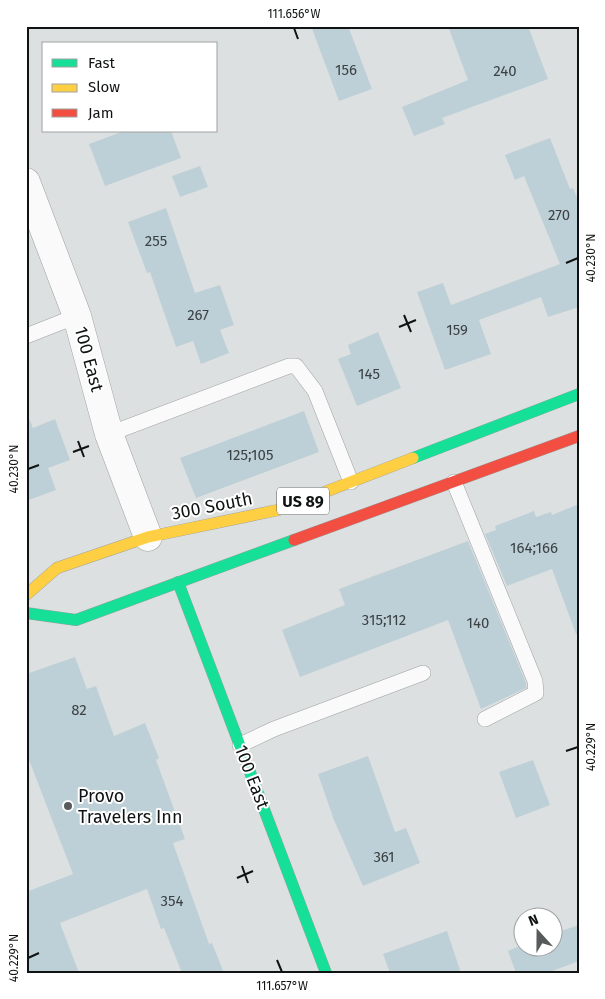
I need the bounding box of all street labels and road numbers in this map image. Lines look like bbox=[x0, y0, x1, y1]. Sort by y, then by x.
street label: 100 East bbox=[70, 324, 108, 394]
street label: 300 South bbox=[170, 487, 254, 525]
road number: US 89 bbox=[277, 488, 329, 514]
street label: 100 East bbox=[230, 742, 274, 812]

